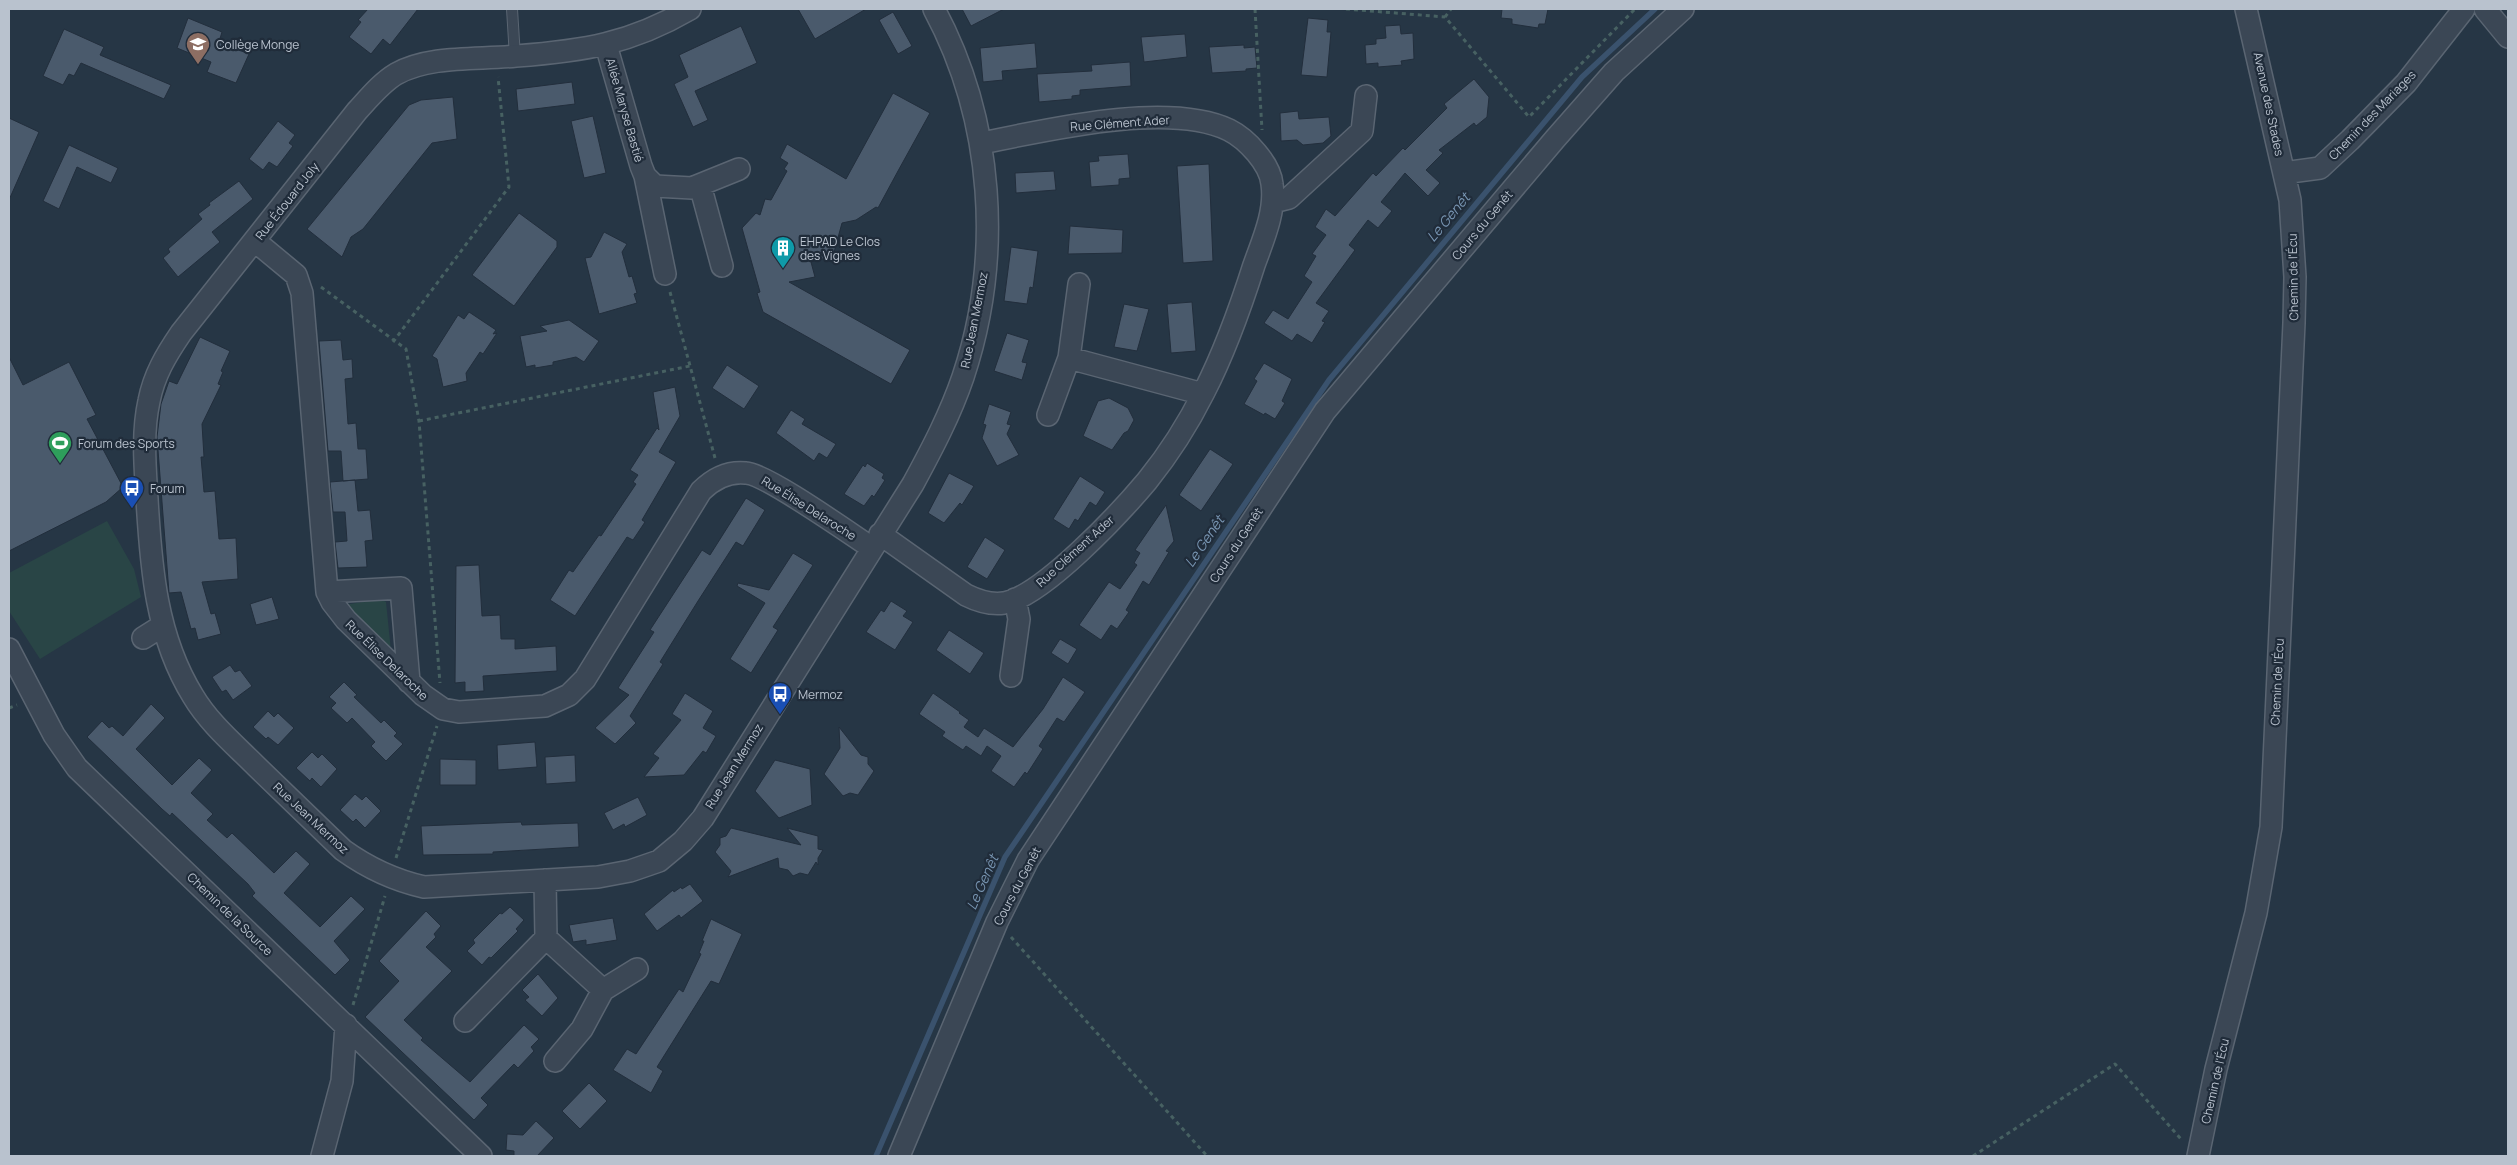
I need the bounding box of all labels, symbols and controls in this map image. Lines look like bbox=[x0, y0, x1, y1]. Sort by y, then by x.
school or university icon: Collège Monge bbox=[185, 31, 211, 65]
place label: Collège Monge bbox=[216, 36, 299, 53]
street label: Avenue des Stades bbox=[2250, 51, 2288, 157]
street label: Allée Maryse Bastié bbox=[602, 56, 648, 164]
street label: Chemin des Mariages bbox=[2325, 66, 2419, 164]
street label: Rue Clément Ader bbox=[1070, 111, 1171, 135]
street label: Rue Édouard Joly bbox=[251, 158, 323, 243]
street label: Cours du Genêt bbox=[1448, 186, 1516, 264]
water label: Le Genêt bbox=[1422, 188, 1475, 245]
place label: EHPAD Le Clos des Vignes bbox=[800, 233, 880, 264]
street label: Chemin de l'Écu bbox=[2284, 233, 2302, 321]
building icon: EHPAD Le Clos des Vignes bbox=[770, 235, 796, 269]
street label: Rue Jean Mermoz bbox=[956, 271, 992, 369]
sports icon: Forum des Sports bbox=[47, 430, 73, 464]
place label: Forum des Sports bbox=[78, 435, 175, 452]
street label: Rue Élise Delaroche bbox=[758, 472, 860, 544]
bus stop icon: Forum bbox=[119, 475, 145, 509]
place label: Forum bbox=[150, 480, 185, 497]
street label: Cours du Genêt bbox=[1205, 504, 1267, 586]
water label: Le Genêt bbox=[1180, 510, 1229, 570]
street label: Rue Clément Ader bbox=[1032, 511, 1118, 591]
street label: Rue Élise Delaroche bbox=[342, 616, 432, 704]
street label: Chemin de l'Écu bbox=[2266, 638, 2288, 726]
bus stop icon: Mermoz bbox=[767, 681, 793, 715]
place label: Mermoz bbox=[798, 686, 843, 703]
street label: Rue Jean Mermoz bbox=[701, 720, 767, 812]
street label: Rue Jean Mermoz bbox=[270, 779, 352, 857]
street label: Cours du Genêt bbox=[989, 844, 1045, 928]
water label: Le Genêt bbox=[962, 850, 1003, 912]
street label: Chemin de la Source bbox=[184, 869, 276, 959]
street label: Chemin de l'Écu bbox=[2197, 1037, 2233, 1125]

